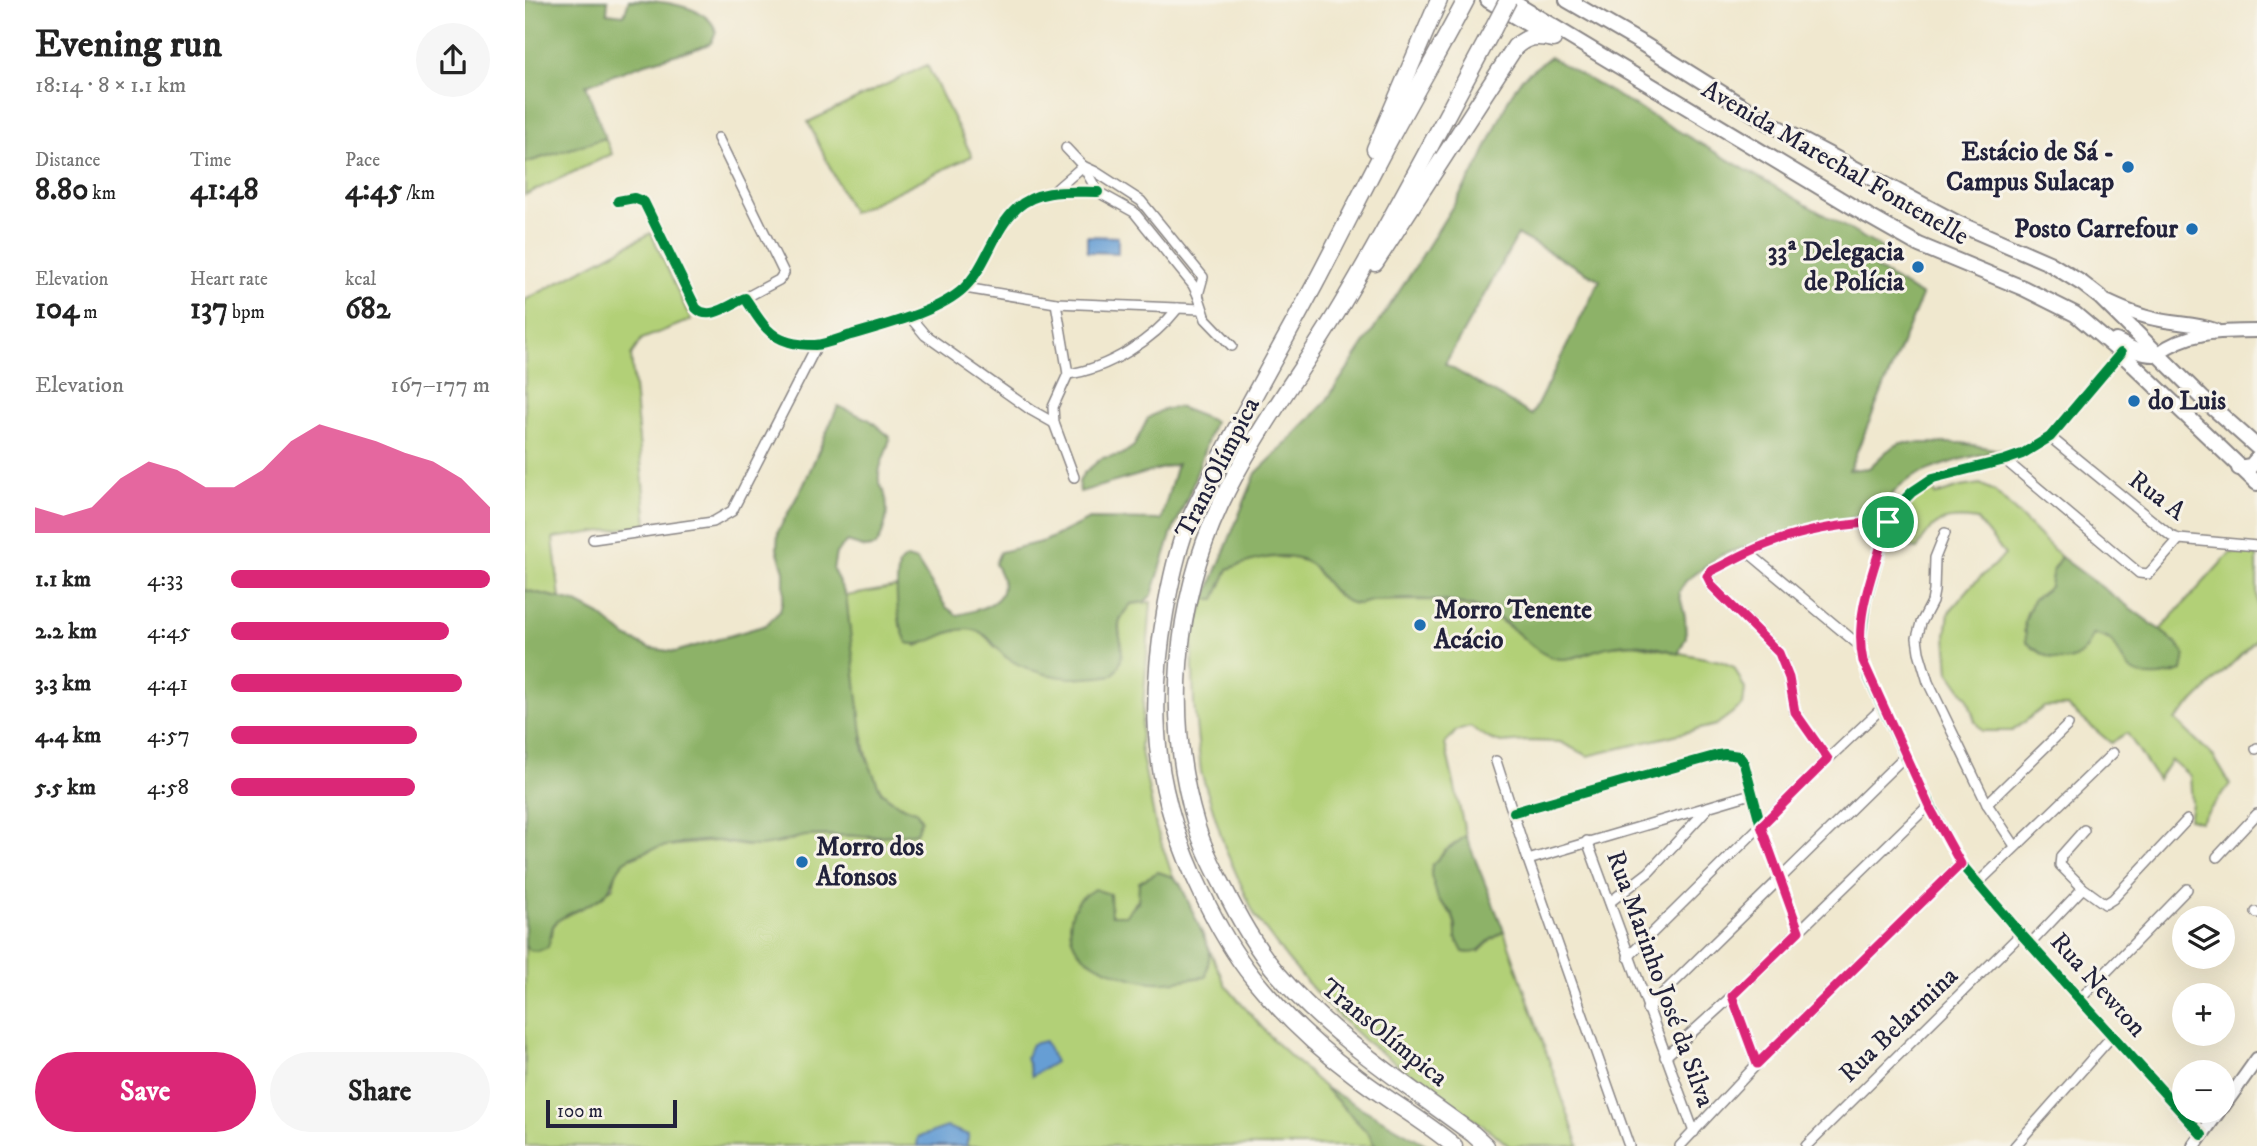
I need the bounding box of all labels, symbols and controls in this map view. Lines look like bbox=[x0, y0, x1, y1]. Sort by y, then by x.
text: Evening run bbox=[35, 21, 222, 69]
button: share bbox=[416, 23, 490, 97]
text: 18:14 · 8 × 1.1 km bbox=[35, 71, 186, 100]
street label: Avenida Marechal Fontenelle bbox=[1695, 73, 1975, 253]
place label: Estácio de Sá - Campus Sulacap bbox=[1946, 136, 2114, 199]
text: Distance bbox=[35, 149, 100, 172]
text: Time bbox=[190, 149, 231, 172]
text: Pace bbox=[345, 149, 380, 172]
marker: Estácio de Sá - Campus Sulacap bbox=[2120, 159, 2136, 175]
text: 8.80 bbox=[35, 172, 88, 209]
text: 41:48 bbox=[190, 172, 258, 209]
text: 4:45 bbox=[345, 172, 402, 209]
text: km bbox=[88, 182, 116, 205]
text: /km bbox=[402, 182, 435, 205]
place label: Posto Carrefour bbox=[2014, 213, 2178, 246]
marker: Posto Carrefour bbox=[2184, 221, 2200, 237]
place label: 33ª Delegacia de Polícia bbox=[1768, 236, 1905, 299]
marker: 33ª Delegacia de Polícia bbox=[1910, 259, 1926, 275]
text: Elevation bbox=[35, 268, 109, 291]
text: Heart rate bbox=[190, 268, 268, 291]
text: kcal bbox=[345, 268, 376, 291]
text: 104 bbox=[35, 291, 79, 328]
text: 137 bbox=[190, 291, 228, 328]
text: 682 bbox=[345, 291, 390, 328]
text: m bbox=[79, 301, 98, 324]
text: bpm bbox=[228, 301, 265, 324]
text: Elevation bbox=[35, 371, 124, 400]
text: 167–177 m bbox=[391, 371, 490, 400]
place label: do Luis bbox=[2148, 385, 2226, 418]
street label: TransOlímpica bbox=[1168, 392, 1268, 544]
marker: do Luis bbox=[2126, 393, 2142, 409]
street label: Rua A bbox=[2122, 464, 2192, 528]
pin bbox=[1858, 492, 1918, 552]
icon: arrive bbox=[1869, 503, 1907, 541]
text: 1.1 km bbox=[35, 565, 91, 594]
text: 4:33 bbox=[147, 565, 183, 594]
place label: Morro Tenente Acácio bbox=[1433, 594, 1592, 657]
text: 2.2 km bbox=[35, 617, 97, 646]
text: 4:45 bbox=[147, 617, 191, 646]
marker: Morro Tenente Acácio bbox=[1412, 617, 1428, 633]
text: 3.3 km bbox=[35, 669, 91, 698]
text: 4:41 bbox=[147, 669, 188, 698]
text: 4.4 km bbox=[35, 721, 101, 750]
text: 4:57 bbox=[147, 721, 190, 750]
text: 5.5 km bbox=[35, 773, 96, 802]
text: 4:58 bbox=[147, 773, 189, 802]
place label: Morro dos Afonsos bbox=[815, 831, 924, 894]
street label: Rua Marinho José da Silva bbox=[1598, 846, 1722, 1112]
marker: Morro dos Afonsos bbox=[794, 854, 810, 870]
map controls bbox=[2172, 906, 2235, 1123]
button: layers bbox=[2172, 906, 2235, 969]
street label: Rua Newton bbox=[2043, 926, 2154, 1044]
street label: Rua Belarmina bbox=[1832, 960, 1966, 1090]
street label: TransOlímpica bbox=[1314, 972, 1454, 1094]
button: + bbox=[2172, 983, 2235, 1046]
button: Save bbox=[35, 1052, 256, 1132]
button: Share bbox=[270, 1052, 490, 1132]
button: − bbox=[2172, 1060, 2235, 1123]
scale bar bbox=[546, 1097, 677, 1129]
text: 100 m bbox=[557, 1100, 603, 1123]

